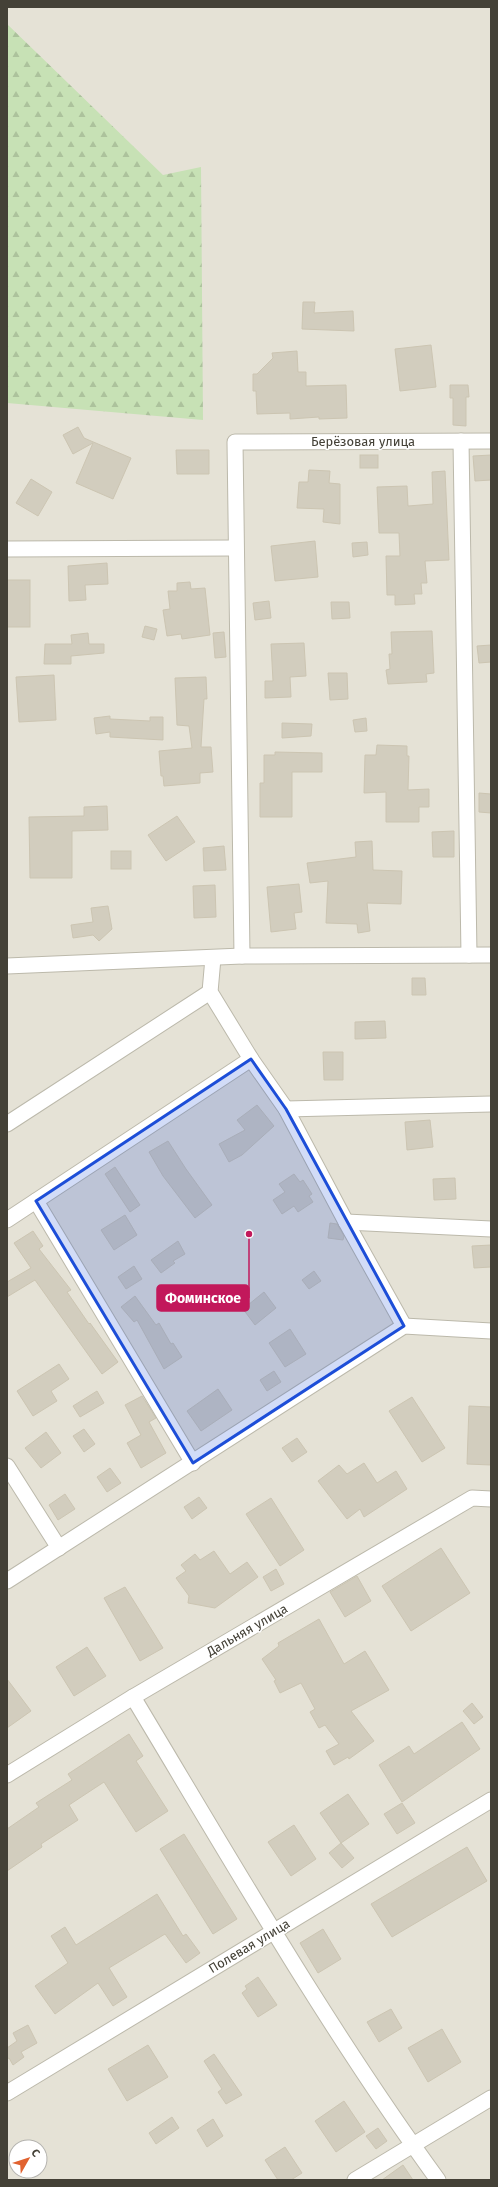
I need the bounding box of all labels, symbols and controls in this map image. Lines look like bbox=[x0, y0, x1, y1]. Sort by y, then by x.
street label: Берёзовая улица bbox=[311, 434, 415, 449]
callout: Фоминское bbox=[157, 1285, 249, 1311]
text: Фоминское bbox=[165, 1290, 241, 1307]
street label: Дальняя улица bbox=[203, 1601, 290, 1660]
street label: Полевая улица bbox=[206, 1916, 292, 1976]
north arrow bbox=[8, 2139, 48, 2179]
text: С bbox=[28, 2146, 43, 2160]

